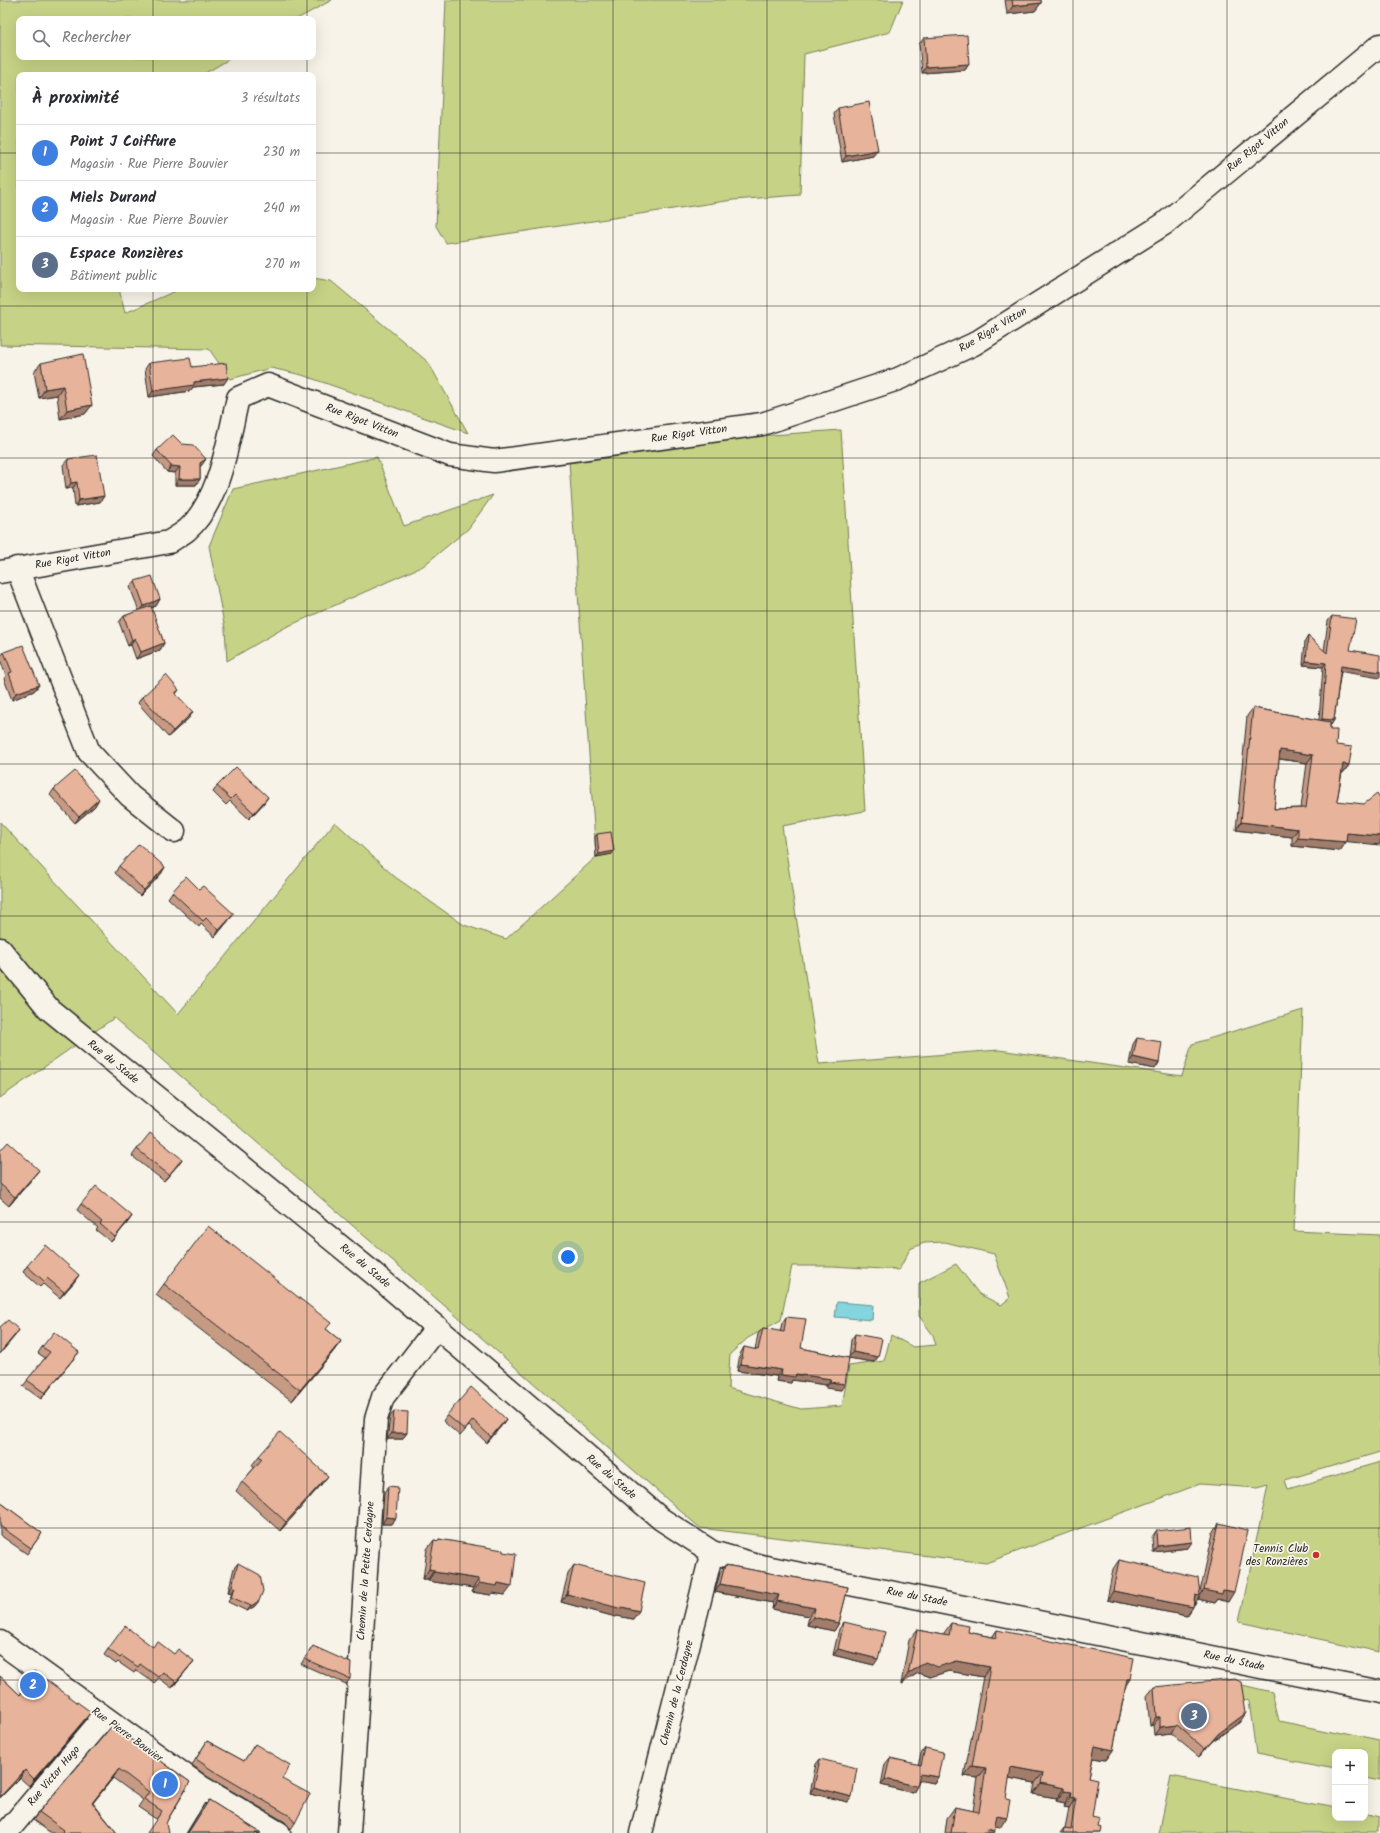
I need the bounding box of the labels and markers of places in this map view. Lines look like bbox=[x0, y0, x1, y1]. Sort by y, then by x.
place label: Tennis Club des Ronzières bbox=[1246, 1540, 1308, 1571]
marker: Tennis Club des Ronzières bbox=[1311, 1550, 1321, 1560]
pin: 2 bbox=[20, 1670, 46, 1700]
pin: 3 bbox=[1181, 1701, 1207, 1731]
pin: 1 bbox=[152, 1769, 178, 1799]

